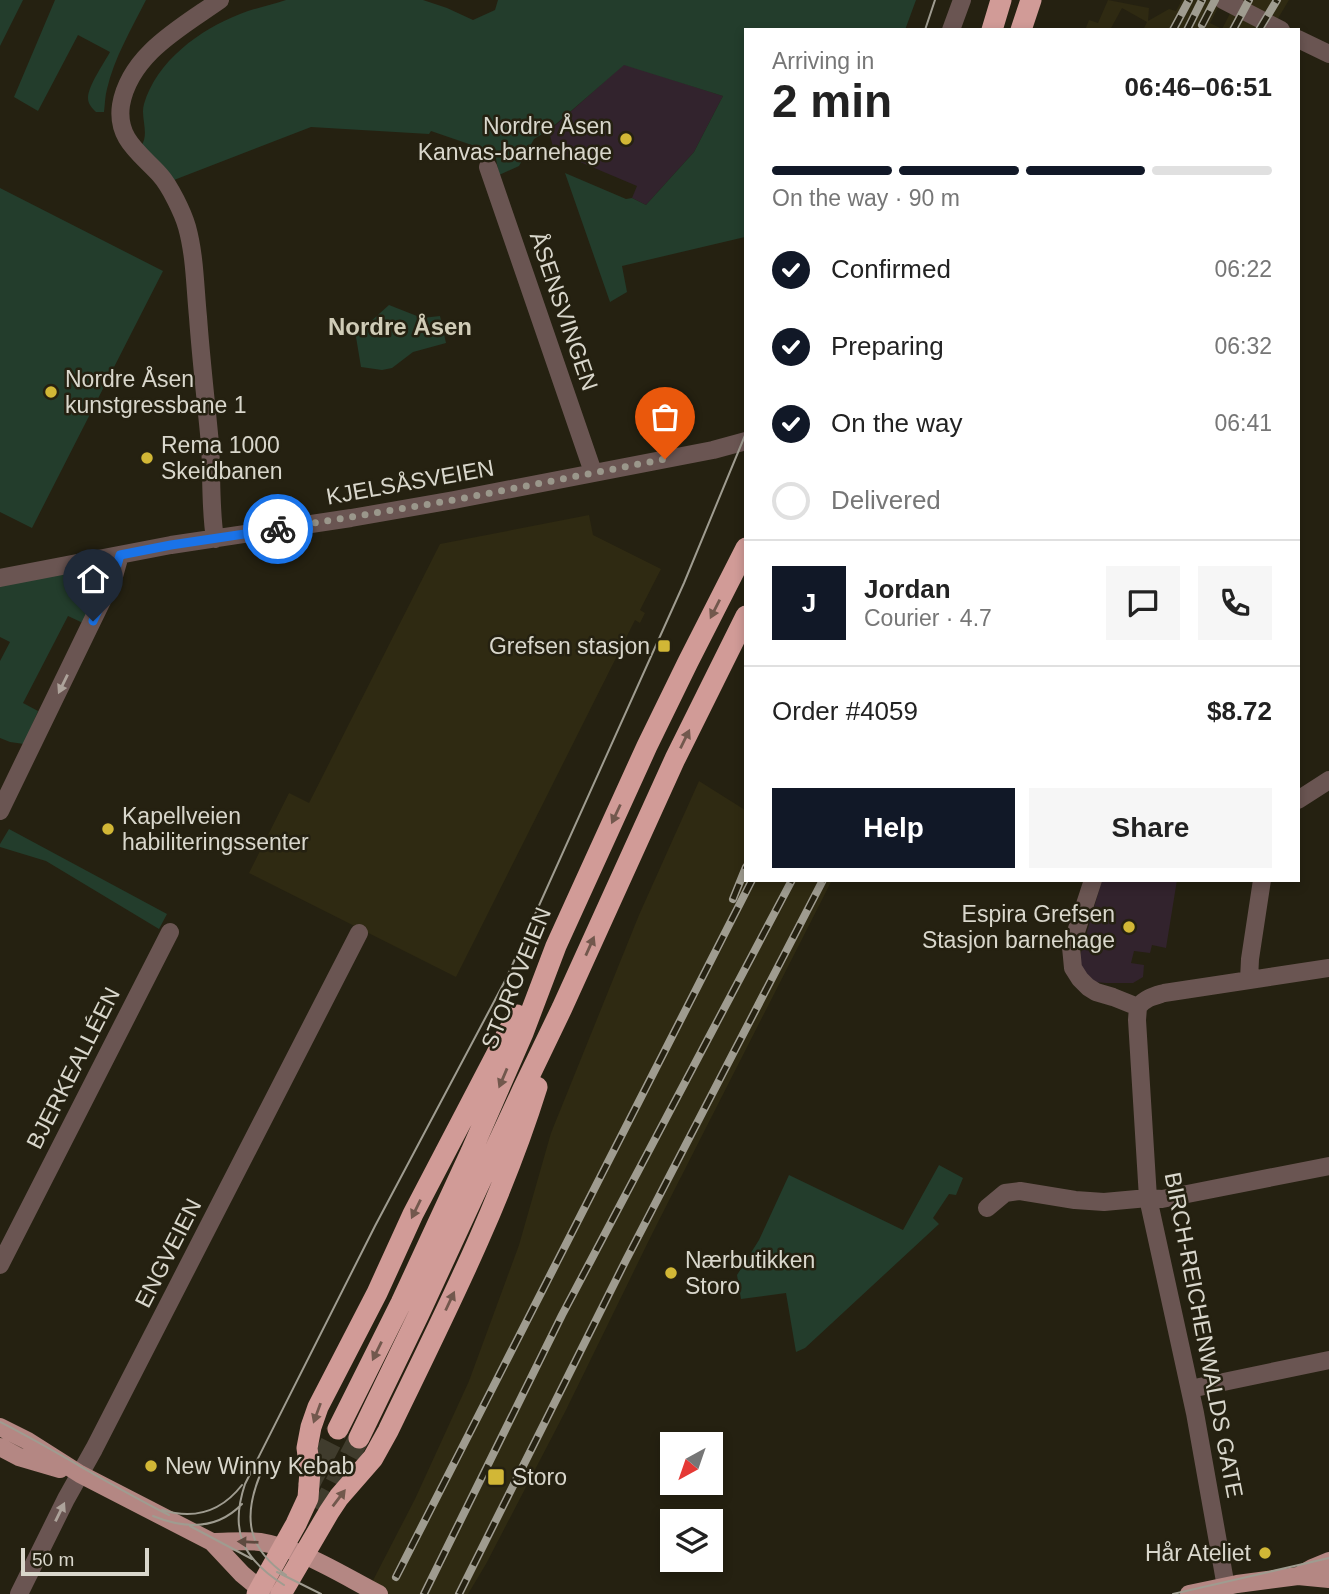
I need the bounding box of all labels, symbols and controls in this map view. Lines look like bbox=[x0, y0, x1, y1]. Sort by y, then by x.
text: Arriving in bbox=[772, 48, 874, 74]
text: 06:46–06:51 bbox=[1125, 72, 1272, 102]
text: 2 min bbox=[772, 75, 892, 127]
place label: Nordre Åsen Kanvas-barnehage bbox=[418, 112, 612, 165]
marker: Nordre Åsen Kanvas-barnehage bbox=[618, 131, 634, 147]
text: On the way · 90 m bbox=[772, 185, 960, 211]
street label: ÅSENSVINGEN bbox=[525, 228, 604, 394]
icon: check bbox=[772, 251, 810, 289]
text: Confirmed bbox=[831, 254, 951, 284]
text: 06:22 bbox=[1214, 256, 1272, 282]
district label: Nordre Åsen bbox=[328, 313, 472, 340]
icon: check bbox=[772, 328, 810, 366]
text: Preparing bbox=[831, 331, 944, 361]
text: 06:32 bbox=[1214, 333, 1272, 359]
place label: Nordre Åsen kunstgressbane 1 bbox=[65, 365, 247, 418]
marker: Nordre Åsen kunstgressbane 1 bbox=[43, 384, 59, 400]
pin bbox=[635, 387, 695, 459]
icon: bag bbox=[646, 398, 684, 436]
icon: check bbox=[772, 405, 810, 443]
text: On the way bbox=[831, 408, 963, 438]
text: 06:41 bbox=[1214, 410, 1272, 436]
place label: Rema 1000 Skeidbanen bbox=[161, 432, 283, 484]
marker: Rema 1000 Skeidbanen bbox=[139, 450, 155, 466]
street label: KJELSÅSVEIEN bbox=[324, 453, 496, 510]
text: Delivered bbox=[831, 485, 941, 515]
courier bbox=[243, 494, 313, 564]
icon: bike bbox=[259, 510, 297, 548]
pin bbox=[63, 549, 123, 621]
icon: home bbox=[74, 560, 112, 598]
button: chat bbox=[1106, 566, 1180, 640]
button: phone bbox=[1198, 566, 1272, 640]
text: Jordan bbox=[864, 574, 951, 604]
text: J bbox=[802, 588, 816, 618]
one-way arrow bbox=[709, 599, 720, 619]
text: Courier · 4.7 bbox=[864, 605, 992, 631]
place label: Grefsen stasjon bbox=[489, 633, 650, 659]
marker: Grefsen stasjon bbox=[656, 638, 672, 654]
one-way arrow bbox=[57, 674, 68, 694]
text: Order #4059 bbox=[772, 696, 918, 726]
text: $8.72 bbox=[1207, 696, 1272, 726]
one-way arrow bbox=[679, 729, 690, 749]
button: Help bbox=[772, 788, 1015, 868]
button: Share bbox=[1029, 788, 1272, 868]
place label: Kapellveien habiliteringssenter bbox=[122, 803, 309, 855]
one-way arrow bbox=[610, 804, 622, 824]
marker: Kapellveien habiliteringssenter bbox=[100, 821, 116, 837]
place label: Espira Grefsen Stasjon barnehage bbox=[922, 901, 1115, 953]
street label: STOROVEIEN bbox=[476, 903, 556, 1053]
marker: Espira Grefsen Stasjon barnehage bbox=[1121, 919, 1137, 935]
one-way arrow bbox=[584, 936, 596, 956]
street label: BJERKEALLÉEN bbox=[21, 983, 125, 1153]
one-way arrow bbox=[497, 1068, 509, 1088]
street label: BIRCH-REICHENWALDS GATE bbox=[1160, 1170, 1248, 1500]
street label: ENGVEIEN bbox=[129, 1194, 207, 1312]
one-way arrow bbox=[411, 1199, 422, 1219]
place label: Nærbutikken Storo bbox=[685, 1247, 815, 1299]
marker: Nærbutikken Storo bbox=[663, 1265, 679, 1281]
one-way arrow bbox=[444, 1291, 456, 1311]
one-way arrow bbox=[372, 1341, 383, 1361]
one-way arrow bbox=[311, 1402, 322, 1423]
north arrow bbox=[660, 1432, 723, 1494]
map controls bbox=[660, 1432, 723, 1572]
place label: New Winny Kebab bbox=[165, 1453, 354, 1479]
marker: New Winny Kebab bbox=[143, 1458, 159, 1474]
place label: Storo bbox=[512, 1464, 567, 1490]
marker: Storo bbox=[486, 1467, 506, 1487]
one-way arrow bbox=[331, 1489, 345, 1507]
one-way arrow bbox=[54, 1502, 65, 1522]
button: layers bbox=[660, 1509, 723, 1572]
one-way arrow bbox=[236, 1536, 258, 1547]
place label: Hår Ateliet bbox=[1145, 1540, 1252, 1566]
scale bar bbox=[21, 1545, 149, 1577]
marker: Hår Ateliet bbox=[1257, 1545, 1273, 1561]
text: 50 m bbox=[32, 1549, 74, 1570]

